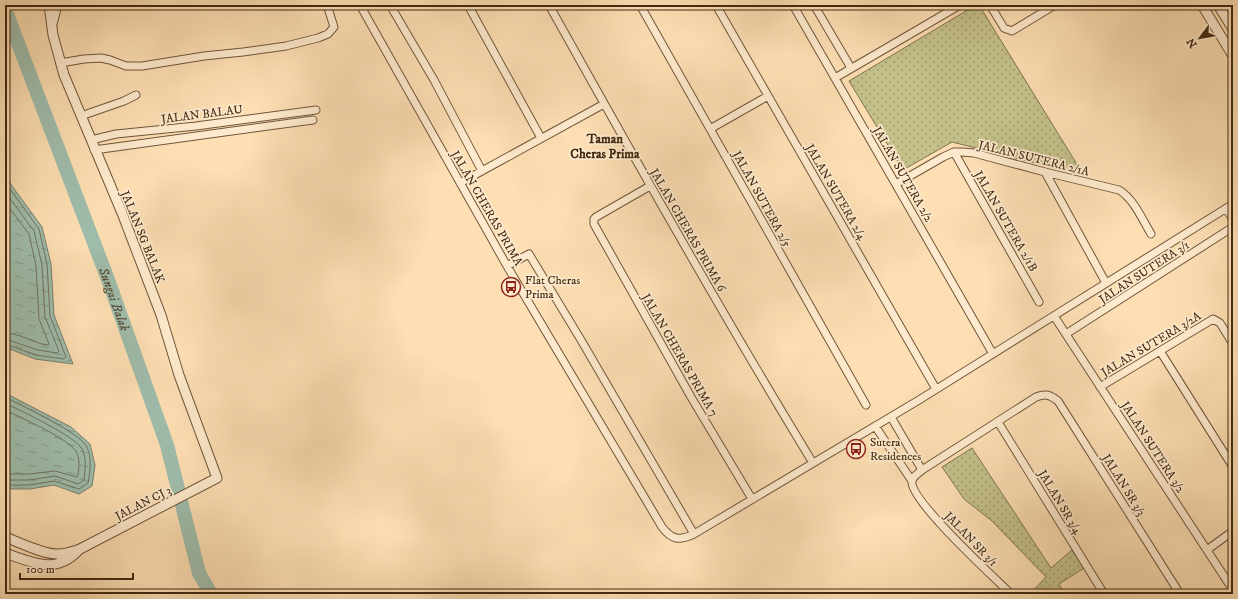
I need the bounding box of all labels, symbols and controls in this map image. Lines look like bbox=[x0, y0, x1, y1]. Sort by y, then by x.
north arrow bbox=[1180, 18, 1220, 58]
text: N bbox=[1184, 35, 1201, 50]
street label: JALAN BALAU bbox=[159, 102, 244, 127]
street label: JALAN SUTERA 2/2 bbox=[869, 123, 936, 225]
district label: Taman Cheras Prima bbox=[570, 131, 640, 162]
street label: JALAN SUTERA 2/1A bbox=[976, 137, 1091, 180]
street label: JALAN SUTERA 2/4 bbox=[801, 141, 870, 244]
street label: JALAN CHERAS PRIMA bbox=[447, 147, 526, 269]
street label: JALAN SUTERA 2/5 bbox=[728, 148, 794, 250]
street label: JALAN CHERAS PRIMA 6 bbox=[646, 165, 729, 295]
street label: JALAN SUTERA 2/1B bbox=[970, 167, 1040, 274]
street label: JALAN SG BALAK bbox=[117, 188, 168, 286]
street label: JALAN SUTERA 3/1 bbox=[1095, 238, 1192, 308]
water label: Sungai Balak bbox=[95, 264, 133, 334]
place label: Flat Cheras Prima bbox=[525, 273, 580, 302]
bus stop icon: Flat Cheras Prima bbox=[500, 276, 522, 298]
street label: JALAN CHERAS PRIMA 7 bbox=[638, 290, 721, 419]
street label: JALAN SUTERA 3/2A bbox=[1098, 309, 1204, 381]
street label: JALAN SUTERA 3/2 bbox=[1117, 398, 1188, 496]
place label: Sutera Residences bbox=[870, 435, 921, 464]
bus stop icon: Sutera Residences bbox=[845, 438, 867, 460]
street label: JALAN SR 3/3 bbox=[1098, 451, 1149, 519]
street label: JALAN SR 3/4 bbox=[1034, 467, 1085, 538]
street label: JALAN CJ 3 bbox=[112, 483, 174, 524]
street label: JALAN SR 3/1 bbox=[940, 508, 1000, 570]
scale bar bbox=[20, 555, 133, 581]
text: 100 m bbox=[26, 562, 55, 577]

